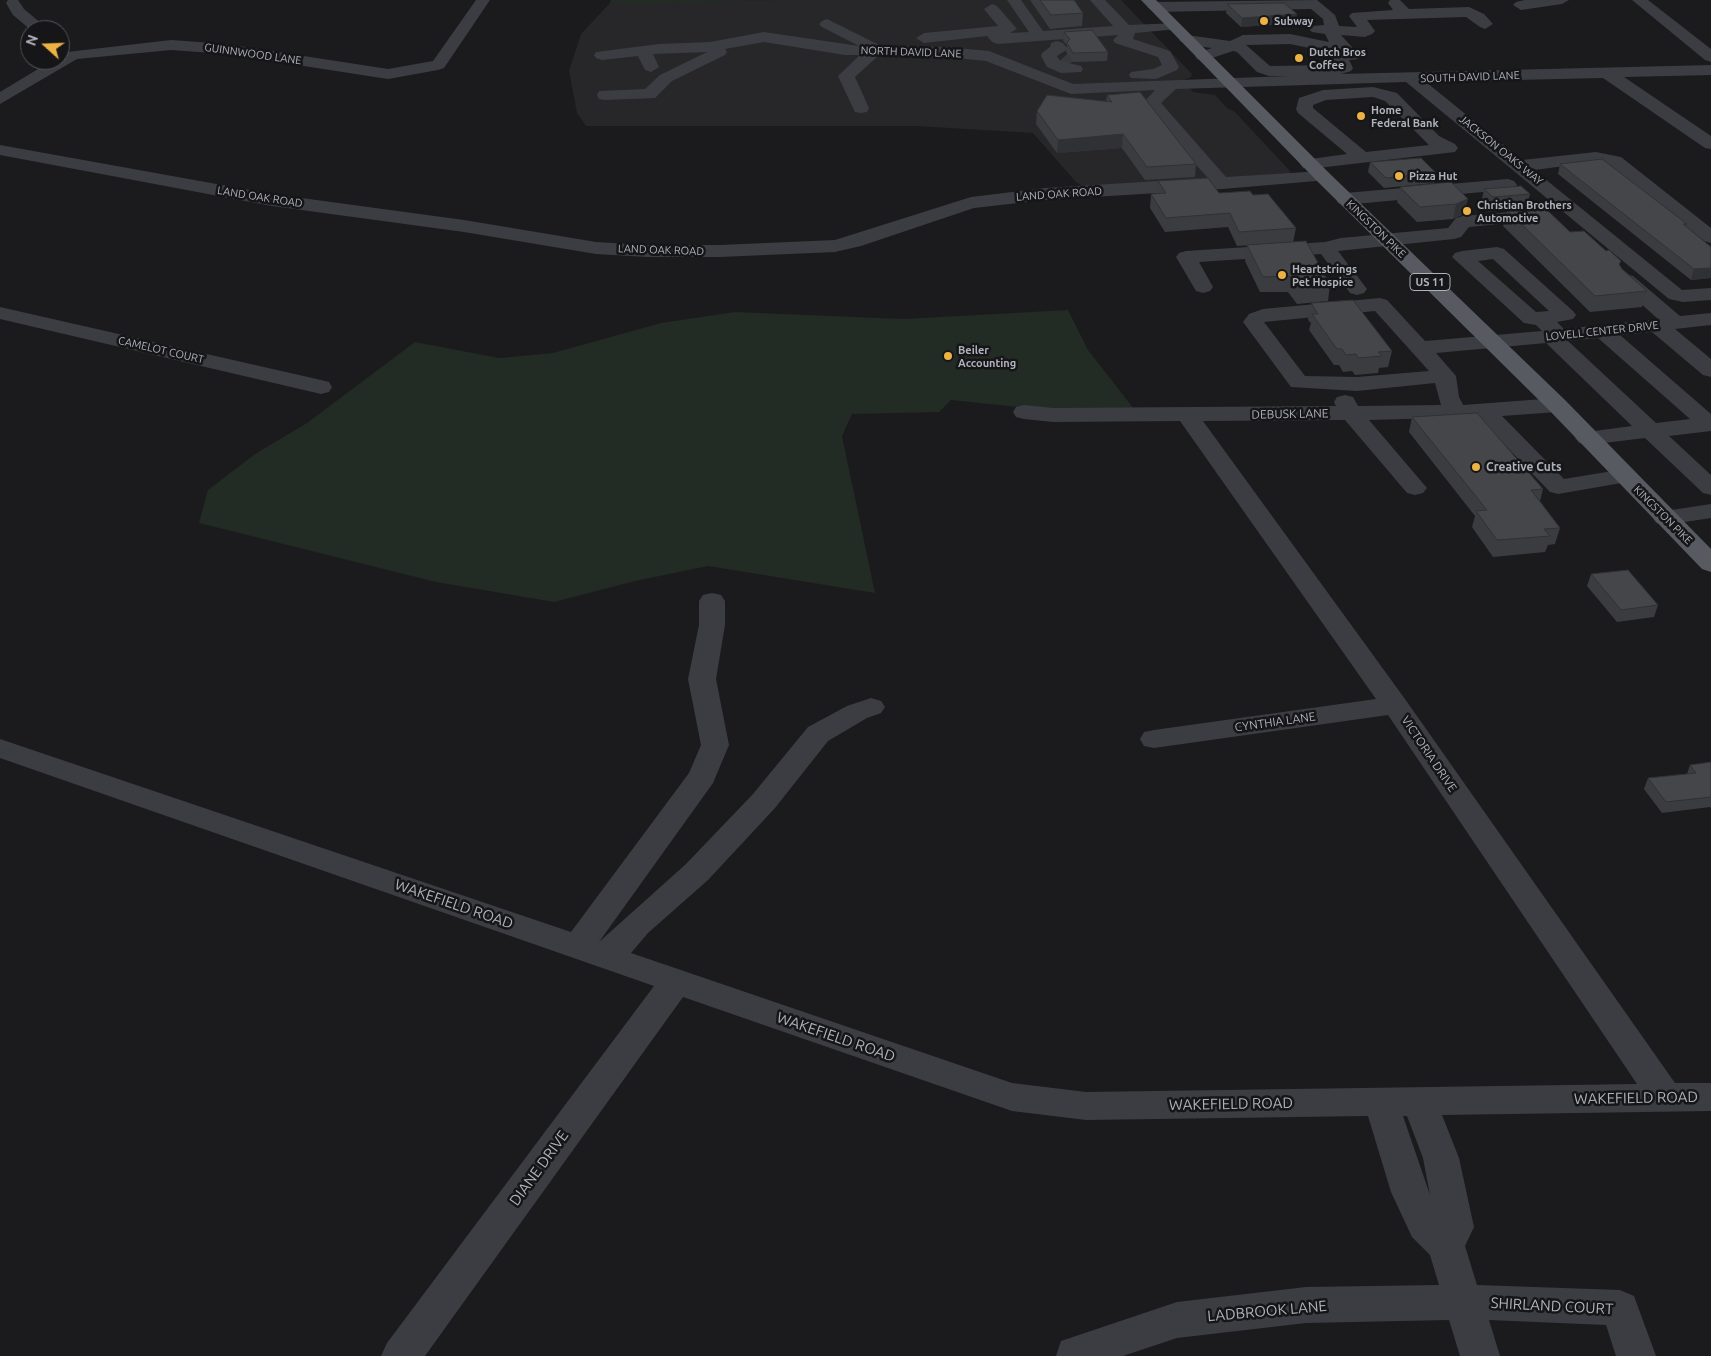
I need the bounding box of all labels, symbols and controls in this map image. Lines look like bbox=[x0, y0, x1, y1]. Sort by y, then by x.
place label: Subway bbox=[1274, 14, 1313, 28]
marker: Subway bbox=[1258, 15, 1270, 27]
north arrow bbox=[20, 20, 70, 70]
text: N bbox=[23, 33, 41, 48]
street label: GUINNWOOD LANE bbox=[204, 41, 302, 67]
street label: NORTH DAVID LANE bbox=[860, 44, 962, 60]
place label: Dutch Bros Coffee bbox=[1309, 45, 1366, 71]
marker: Dutch Bros Coffee bbox=[1293, 52, 1305, 64]
street label: SOUTH DAVID LANE bbox=[1420, 69, 1520, 85]
place label: Home Federal Bank bbox=[1371, 103, 1439, 129]
marker: Home Federal Bank bbox=[1355, 110, 1367, 122]
street label: JACKSON OAKS WAY bbox=[1456, 112, 1546, 188]
place label: Pizza Hut bbox=[1409, 169, 1457, 183]
marker: Pizza Hut bbox=[1393, 170, 1405, 182]
street label: LAND OAK ROAD bbox=[216, 184, 304, 210]
street label: LAND OAK ROAD bbox=[1016, 184, 1102, 204]
street label: KINGSTON PIKE bbox=[1344, 197, 1408, 261]
place label: Christian Brothers Automotive bbox=[1477, 198, 1572, 224]
marker: Christian Brothers Automotive bbox=[1461, 205, 1473, 217]
street label: LAND OAK ROAD bbox=[618, 242, 704, 258]
place label: Heartstrings Pet Hospice bbox=[1292, 262, 1357, 288]
marker: Heartstrings Pet Hospice bbox=[1276, 269, 1288, 281]
road number: US 11 bbox=[1410, 274, 1450, 290]
street label: LOVELL CENTER DRIVE bbox=[1545, 319, 1659, 343]
street label: CAMELOT COURT bbox=[117, 334, 205, 366]
place label: Beiler Accounting bbox=[958, 343, 1016, 369]
marker: Beiler Accounting bbox=[942, 350, 954, 362]
street label: DEBUSK LANE bbox=[1251, 406, 1329, 422]
place label: Creative Cuts bbox=[1486, 460, 1562, 474]
marker: Creative Cuts bbox=[1470, 461, 1482, 473]
street label: KINGSTON PIKE bbox=[1631, 483, 1695, 547]
street label: CYNTHIA LANE bbox=[1234, 709, 1316, 735]
street label: VICTORIA DRIVE bbox=[1398, 713, 1460, 795]
street label: WAKEFIELD ROAD bbox=[392, 875, 516, 933]
street label: WAKEFIELD ROAD bbox=[774, 1008, 898, 1066]
street label: WAKEFIELD ROAD bbox=[1574, 1088, 1698, 1108]
street label: WAKEFIELD ROAD bbox=[1169, 1094, 1293, 1114]
street label: DIANE DRIVE bbox=[506, 1127, 572, 1209]
street label: SHIRLAND COURT bbox=[1490, 1294, 1614, 1318]
street label: LADBROOK LANE bbox=[1206, 1297, 1328, 1325]

